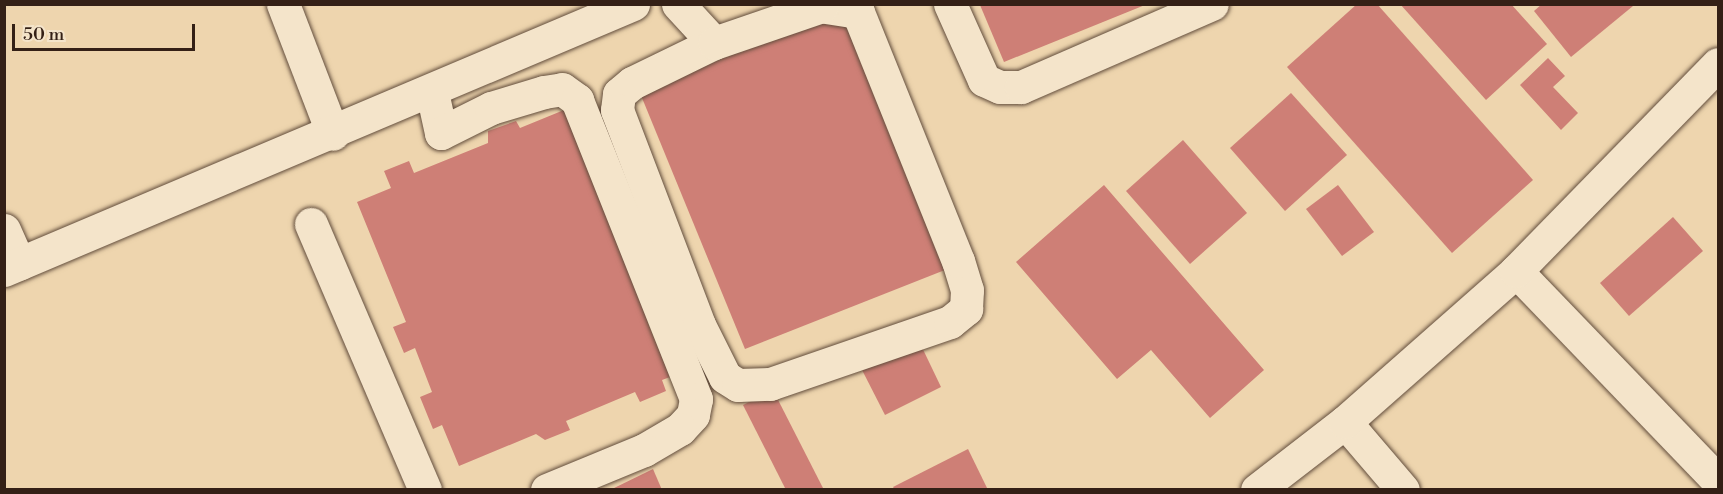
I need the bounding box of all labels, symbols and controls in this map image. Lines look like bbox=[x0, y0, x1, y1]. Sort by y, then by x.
scale bar bbox=[15, 12, 198, 50]
text: 50 m bbox=[23, 23, 64, 46]

